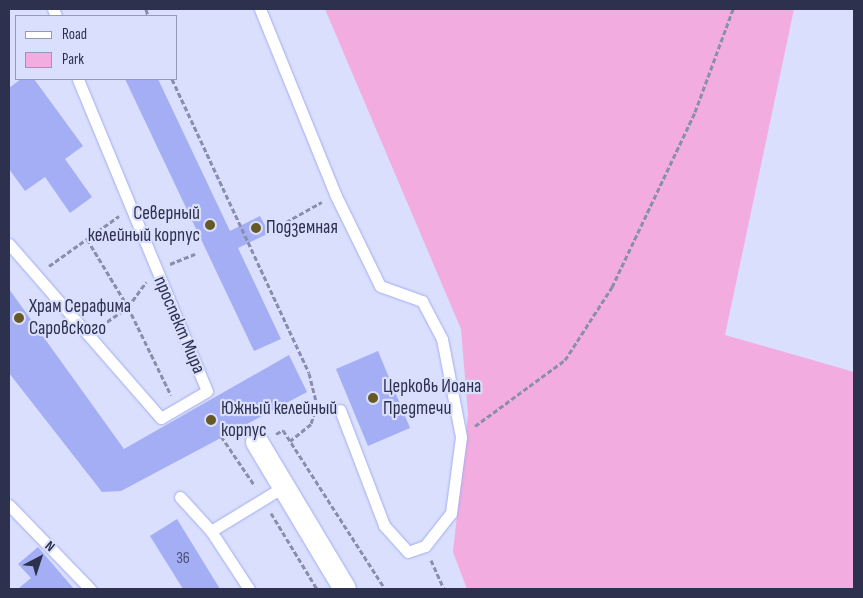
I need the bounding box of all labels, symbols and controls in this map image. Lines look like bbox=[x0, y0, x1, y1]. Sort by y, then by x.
legend bbox=[15, 15, 178, 80]
text: Road bbox=[62, 25, 87, 44]
text: Park bbox=[62, 50, 84, 69]
place label: Северный келейный корпус bbox=[88, 203, 200, 247]
place label: Подземная bbox=[266, 217, 338, 239]
marker: Северный келейный корпус bbox=[204, 219, 216, 231]
marker: Подземная bbox=[250, 222, 262, 234]
street label: проспект Мира bbox=[148, 273, 210, 377]
place label: Храм Серафима Саровского bbox=[29, 296, 131, 340]
marker: Храм Серафима Саровского bbox=[13, 312, 25, 324]
place label: Церковь Иоана Предтечи bbox=[383, 376, 481, 420]
marker: Церковь Иоана Предтечи bbox=[367, 392, 379, 404]
place label: Южный келейный корпус bbox=[221, 398, 337, 442]
marker: Южный келейный корпус bbox=[205, 414, 217, 426]
north arrow bbox=[15, 533, 65, 583]
text: N bbox=[42, 537, 58, 555]
house number: 36 bbox=[176, 549, 190, 569]

